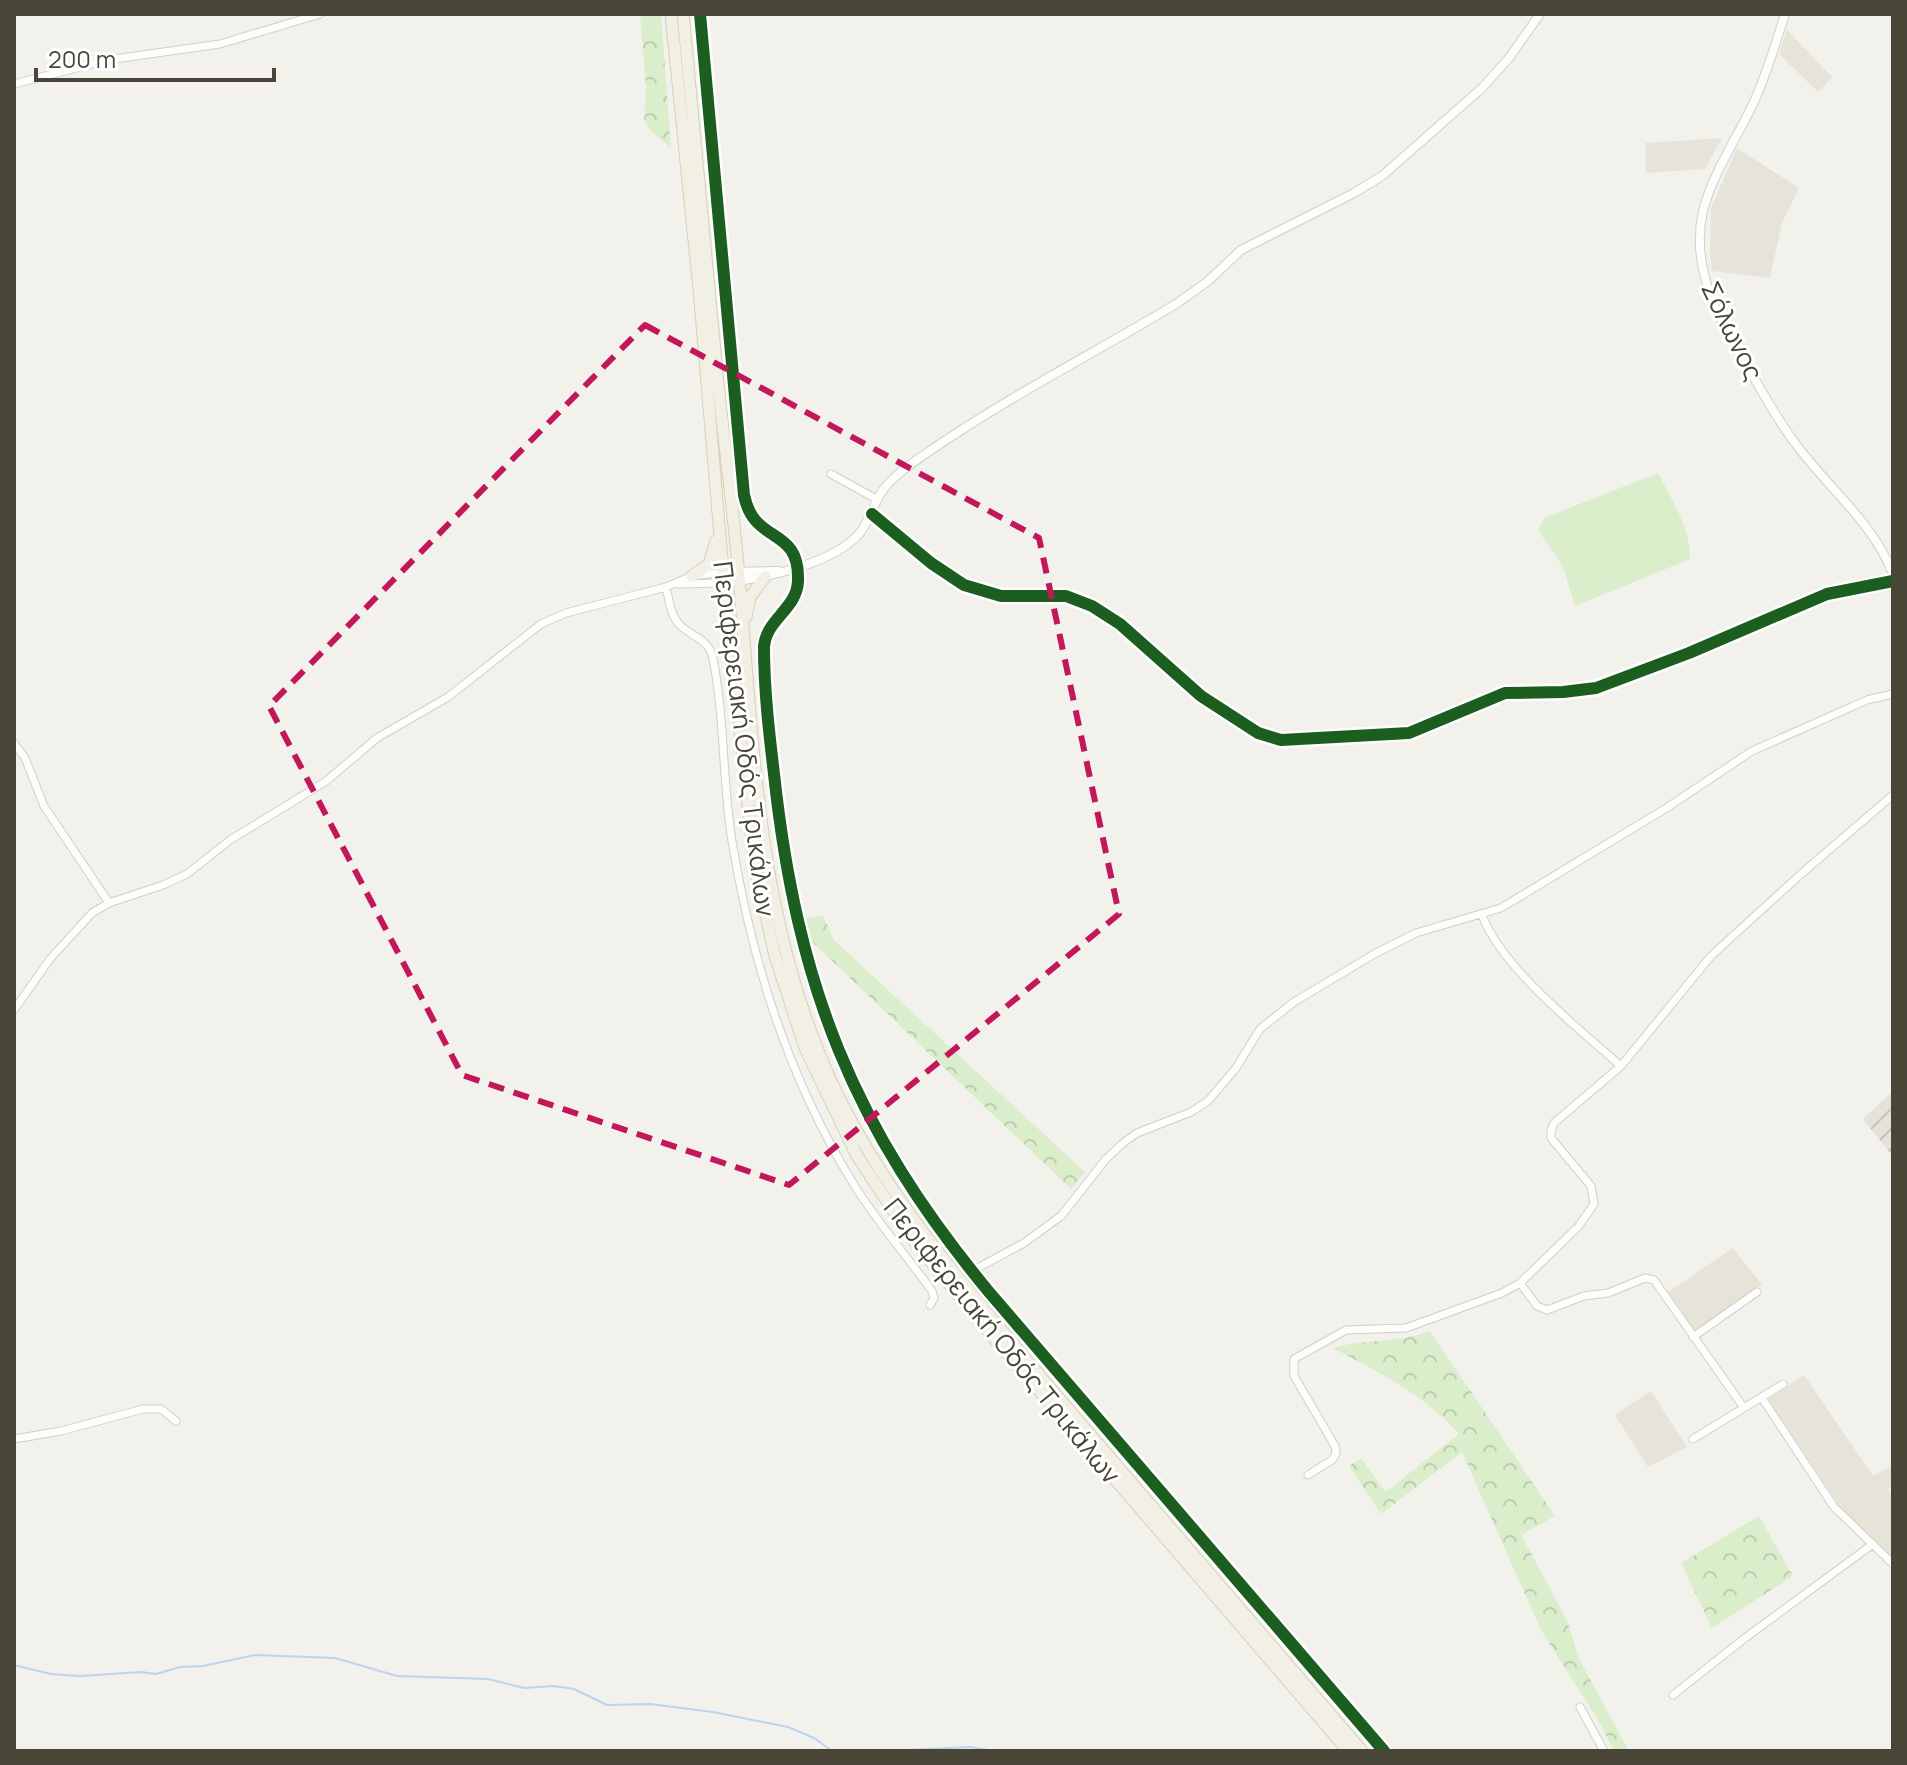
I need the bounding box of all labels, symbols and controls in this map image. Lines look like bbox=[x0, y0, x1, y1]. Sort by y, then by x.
scale bar bbox=[36, 32, 274, 82]
text: 200 m bbox=[48, 42, 116, 75]
street label: Σόλωνος bbox=[1693, 275, 1772, 386]
street label: Περιφερειακή Οδός Τρικάλων bbox=[705, 559, 785, 919]
street label: Περιφερειακή Οδός Τρικάλων bbox=[876, 1190, 1129, 1491]

